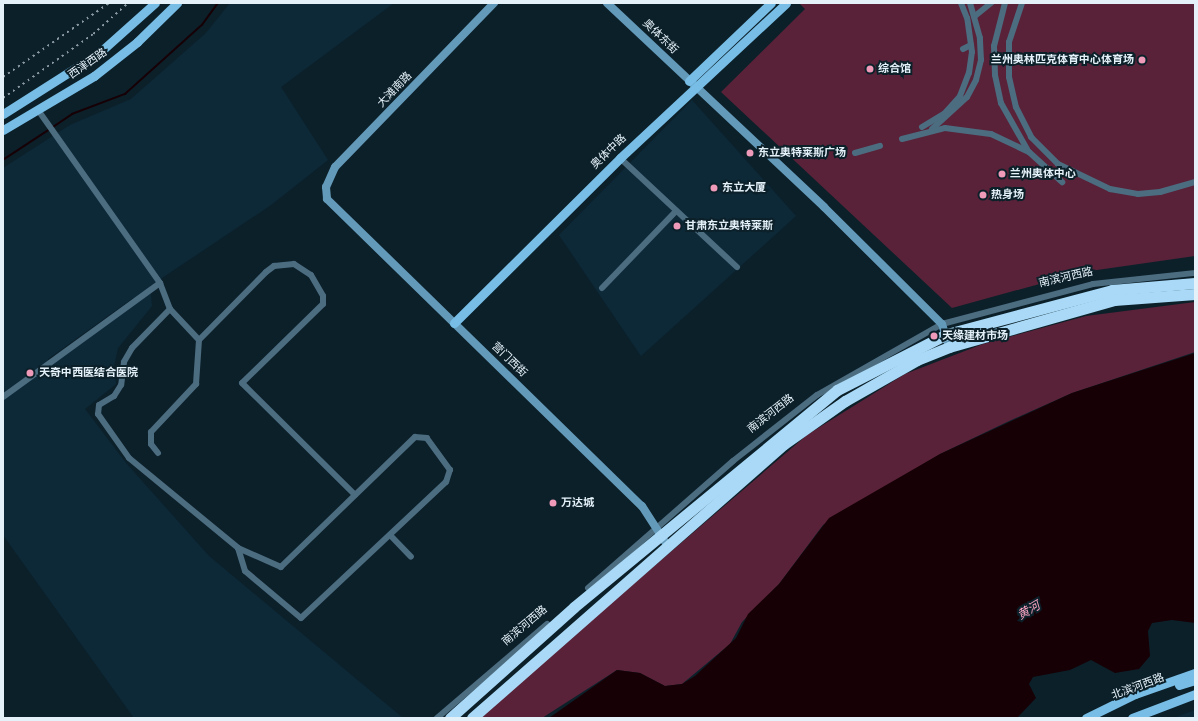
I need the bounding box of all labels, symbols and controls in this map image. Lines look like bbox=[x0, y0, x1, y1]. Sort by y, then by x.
street label: 奥体东街 bbox=[640, 17, 680, 57]
street label: 西津西路 bbox=[66, 46, 110, 82]
place label: 兰州奥林匹克体育中心体育场 bbox=[991, 53, 1134, 67]
marker: 兰州奥林匹克体育中心体育场 bbox=[1137, 55, 1147, 65]
place label: 综合馆 bbox=[878, 62, 911, 76]
marker: 综合馆 bbox=[865, 64, 875, 74]
street label: 大滩南路 bbox=[375, 70, 415, 110]
street label: 奥体中路 bbox=[589, 132, 629, 172]
place label: 东立奥特莱斯广场 bbox=[758, 146, 846, 160]
marker: 东立奥特莱斯广场 bbox=[745, 148, 755, 158]
place label: 兰州奥体中心 bbox=[1010, 167, 1076, 181]
marker: 兰州奥体中心 bbox=[997, 169, 1007, 179]
place label: 东立大厦 bbox=[722, 181, 766, 195]
marker: 东立大厦 bbox=[709, 183, 719, 193]
place label: 热身场 bbox=[991, 188, 1024, 202]
marker: 热身场 bbox=[978, 190, 988, 200]
place label: 甘肃东立奥特莱斯 bbox=[685, 219, 773, 233]
marker: 甘肃东立奥特莱斯 bbox=[672, 221, 682, 231]
street label: 南滨河西路 bbox=[1038, 265, 1094, 291]
place label: 天缘建材市场 bbox=[942, 329, 1008, 343]
marker: 天缘建材市场 bbox=[929, 331, 939, 341]
street label: 营门西街 bbox=[489, 340, 529, 380]
place label: 天奇中西医结合医院 bbox=[39, 366, 138, 380]
marker: 天奇中西医结合医院 bbox=[24, 367, 36, 379]
street label: 南滨河西路 bbox=[745, 392, 797, 436]
place label: 万达城 bbox=[561, 496, 594, 510]
marker: 万达城 bbox=[548, 498, 558, 508]
water label: 黄河 bbox=[1015, 599, 1043, 623]
street label: 南滨河西路 bbox=[500, 603, 550, 649]
street label: 北滨河西路 bbox=[1110, 671, 1166, 703]

